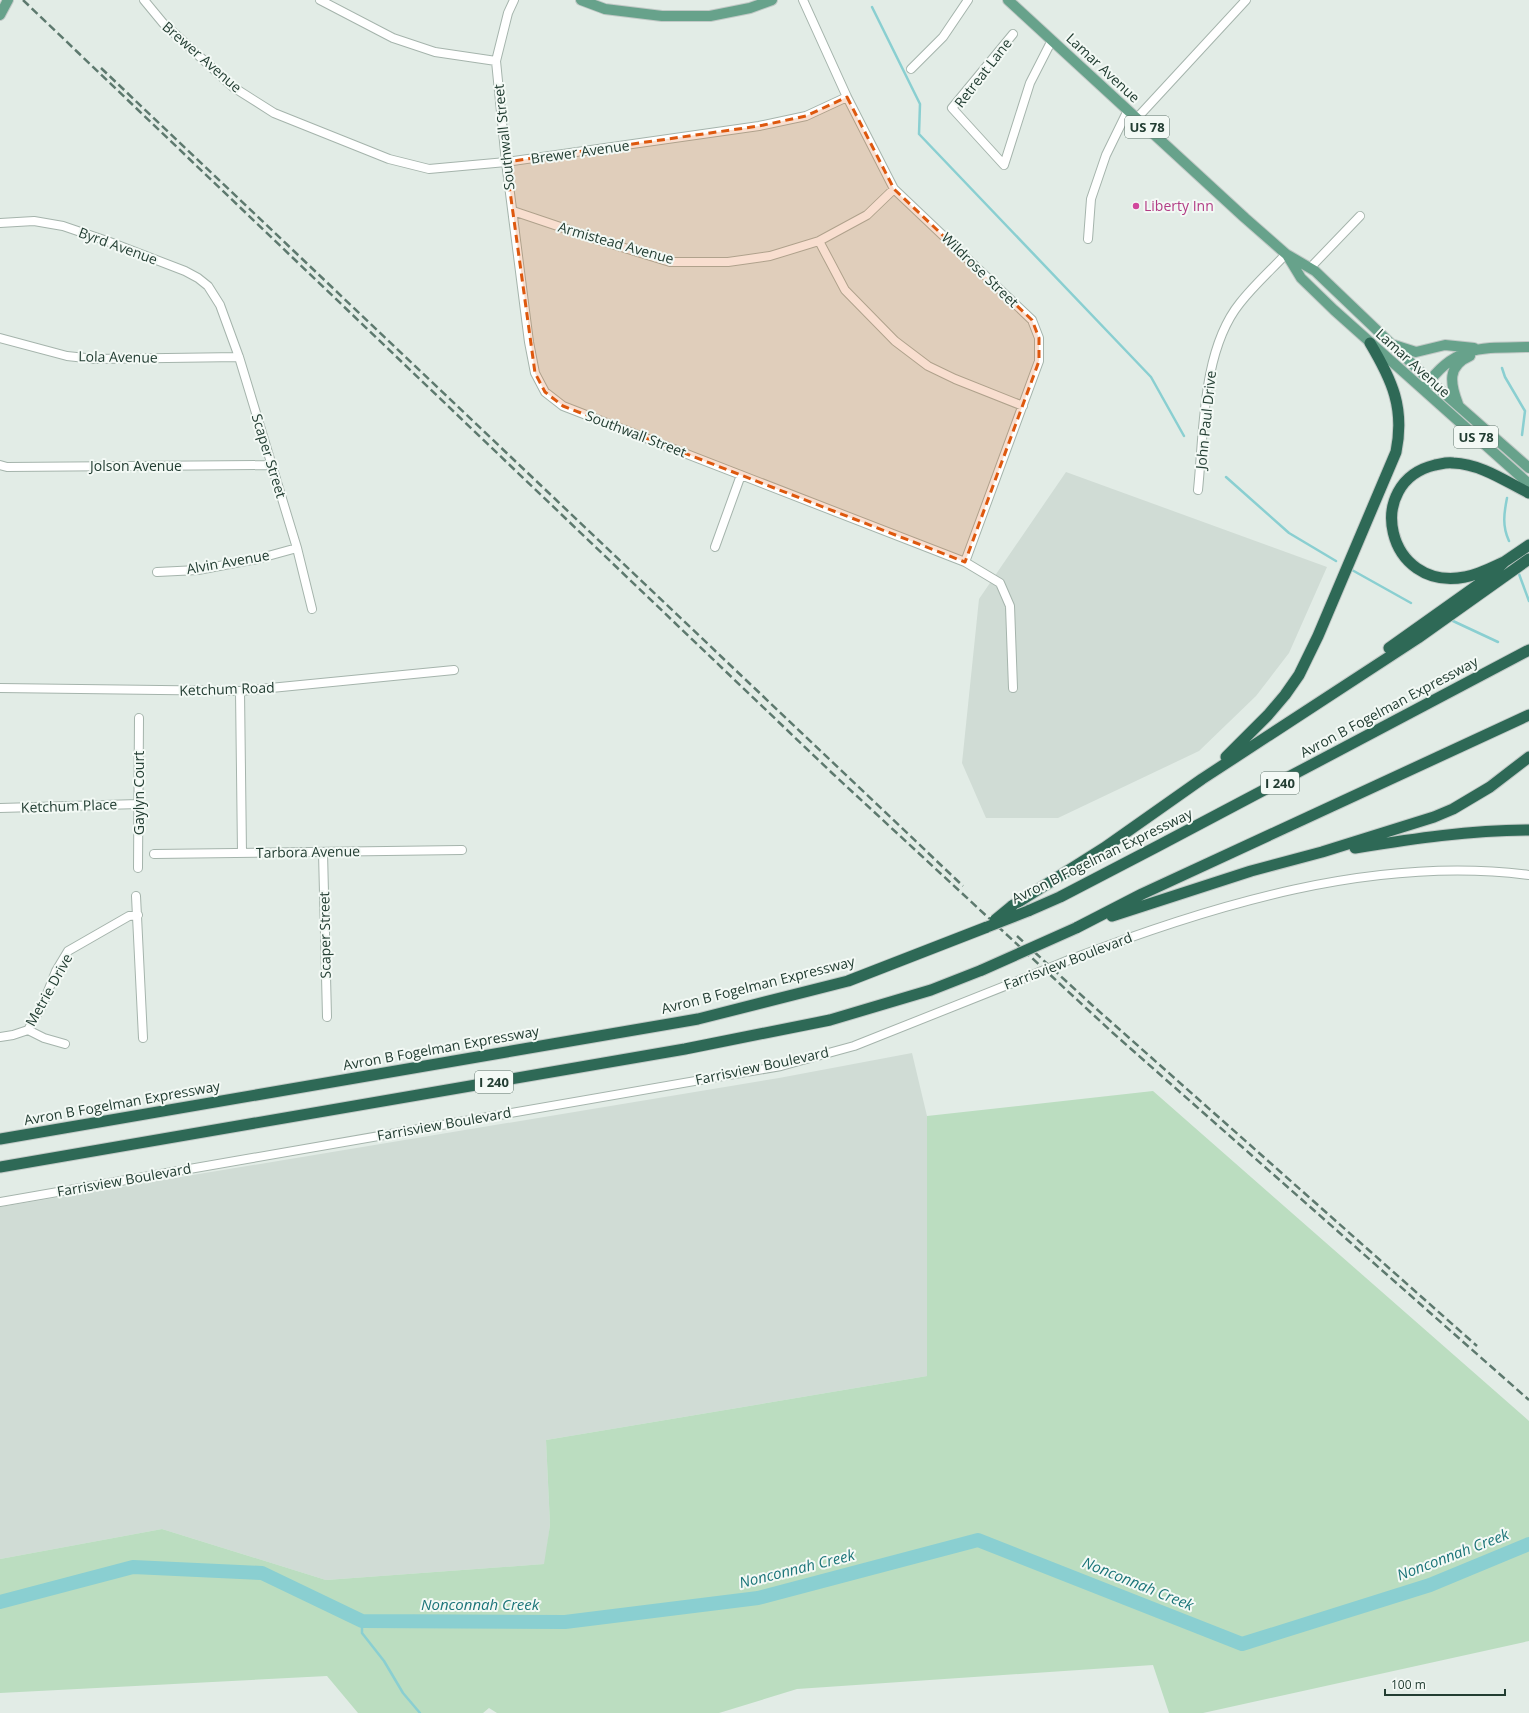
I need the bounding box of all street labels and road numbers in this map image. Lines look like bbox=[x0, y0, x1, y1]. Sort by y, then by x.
street label: Brewer Avenue bbox=[159, 17, 246, 97]
street label: Lamar Avenue bbox=[1063, 29, 1144, 107]
street label: Retreat Lane bbox=[950, 34, 1016, 111]
street label: Southwall Street bbox=[488, 83, 519, 191]
road number: US 78 bbox=[1125, 116, 1169, 138]
street label: Brewer Avenue bbox=[529, 135, 631, 168]
street label: Armistead Avenue bbox=[556, 217, 676, 268]
street label: Byrd Avenue bbox=[76, 222, 160, 269]
street label: Wildrose Street bbox=[938, 228, 1023, 311]
street label: Lamar Avenue bbox=[1372, 324, 1455, 401]
street label: Lola Avenue bbox=[78, 346, 158, 367]
street label: John Paul Drive bbox=[1191, 369, 1220, 472]
street label: Southwall Street bbox=[583, 406, 689, 462]
street label: Scaper Street bbox=[248, 411, 291, 500]
road number: US 78 bbox=[1454, 426, 1498, 448]
street label: Jolson Avenue bbox=[88, 456, 182, 475]
street label: Alvin Avenue bbox=[185, 545, 271, 578]
street label: Avron B Fogelman Expressway bbox=[1297, 651, 1482, 762]
street label: Ketchum Road bbox=[179, 677, 275, 700]
street label: Gaylyn Court bbox=[129, 751, 148, 835]
road number: I 240 bbox=[1261, 772, 1299, 794]
street label: Ketchum Place bbox=[21, 794, 118, 817]
street label: Avron B Fogelman Expressway bbox=[1008, 803, 1196, 908]
street label: Tarbora Avenue bbox=[256, 841, 360, 862]
street label: Scaper Street bbox=[314, 891, 335, 979]
street label: Farrisview Boulevard bbox=[1001, 927, 1135, 994]
street label: Metrie Drive bbox=[21, 950, 76, 1030]
street label: Avron B Fogelman Expressway bbox=[659, 951, 858, 1018]
street label: Avron B Fogelman Expressway bbox=[341, 1021, 541, 1074]
street label: Farrisview Boulevard bbox=[693, 1042, 830, 1089]
road number: I 240 bbox=[475, 1071, 513, 1093]
street label: Avron B Fogelman Expressway bbox=[22, 1076, 222, 1129]
street label: Farrisview Boulevard bbox=[375, 1102, 513, 1145]
street label: Farrisview Boulevard bbox=[55, 1158, 193, 1201]

